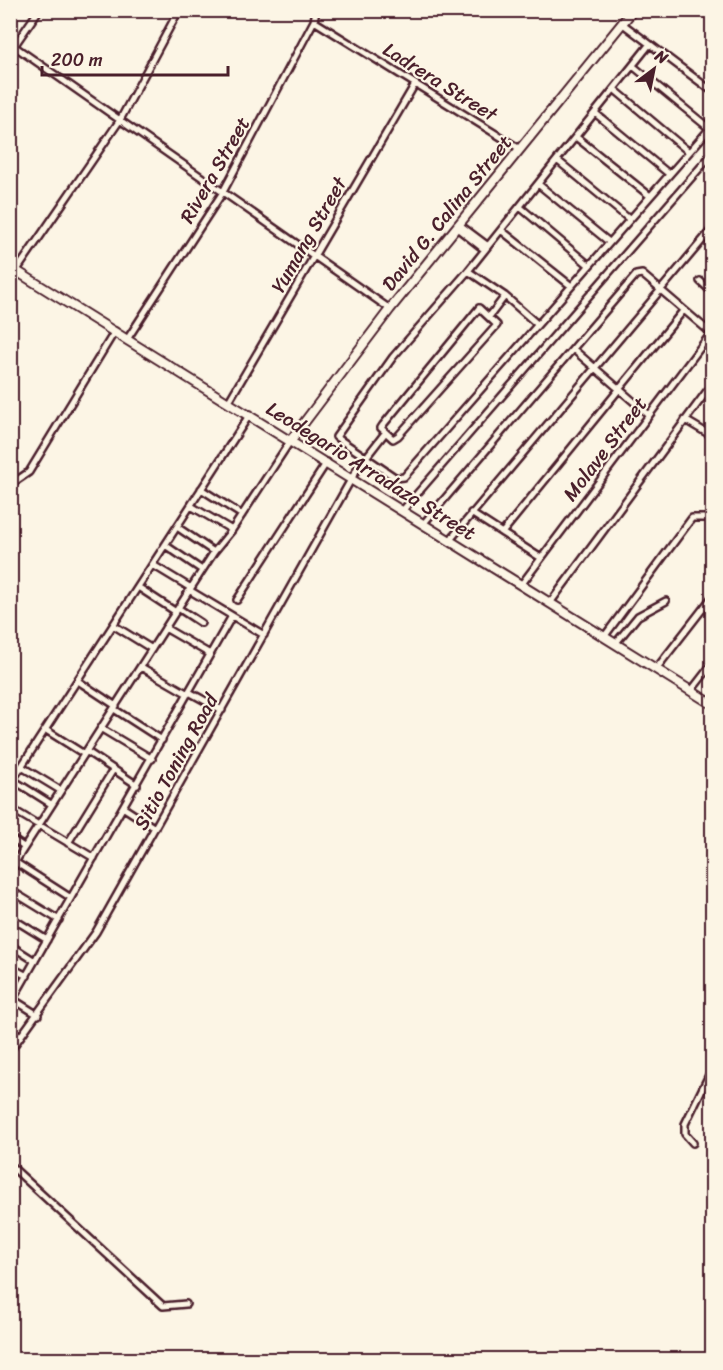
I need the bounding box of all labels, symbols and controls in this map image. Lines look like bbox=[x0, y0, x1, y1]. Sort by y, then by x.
street label: Ladrera Street bbox=[376, 33, 505, 132]
scale bar bbox=[42, 39, 228, 77]
north arrow bbox=[624, 39, 684, 99]
text: N bbox=[648, 41, 675, 72]
text: 200 m bbox=[51, 44, 103, 76]
street label: Rivera Street bbox=[170, 110, 260, 230]
street label: David G. Calina Street bbox=[372, 127, 522, 299]
street label: Yumang Street bbox=[262, 169, 357, 300]
street label: Molave Street bbox=[554, 389, 657, 509]
street label: Leodegario Arradaza Street bbox=[259, 392, 483, 550]
street label: Sitio Toning Road bbox=[124, 686, 229, 837]

